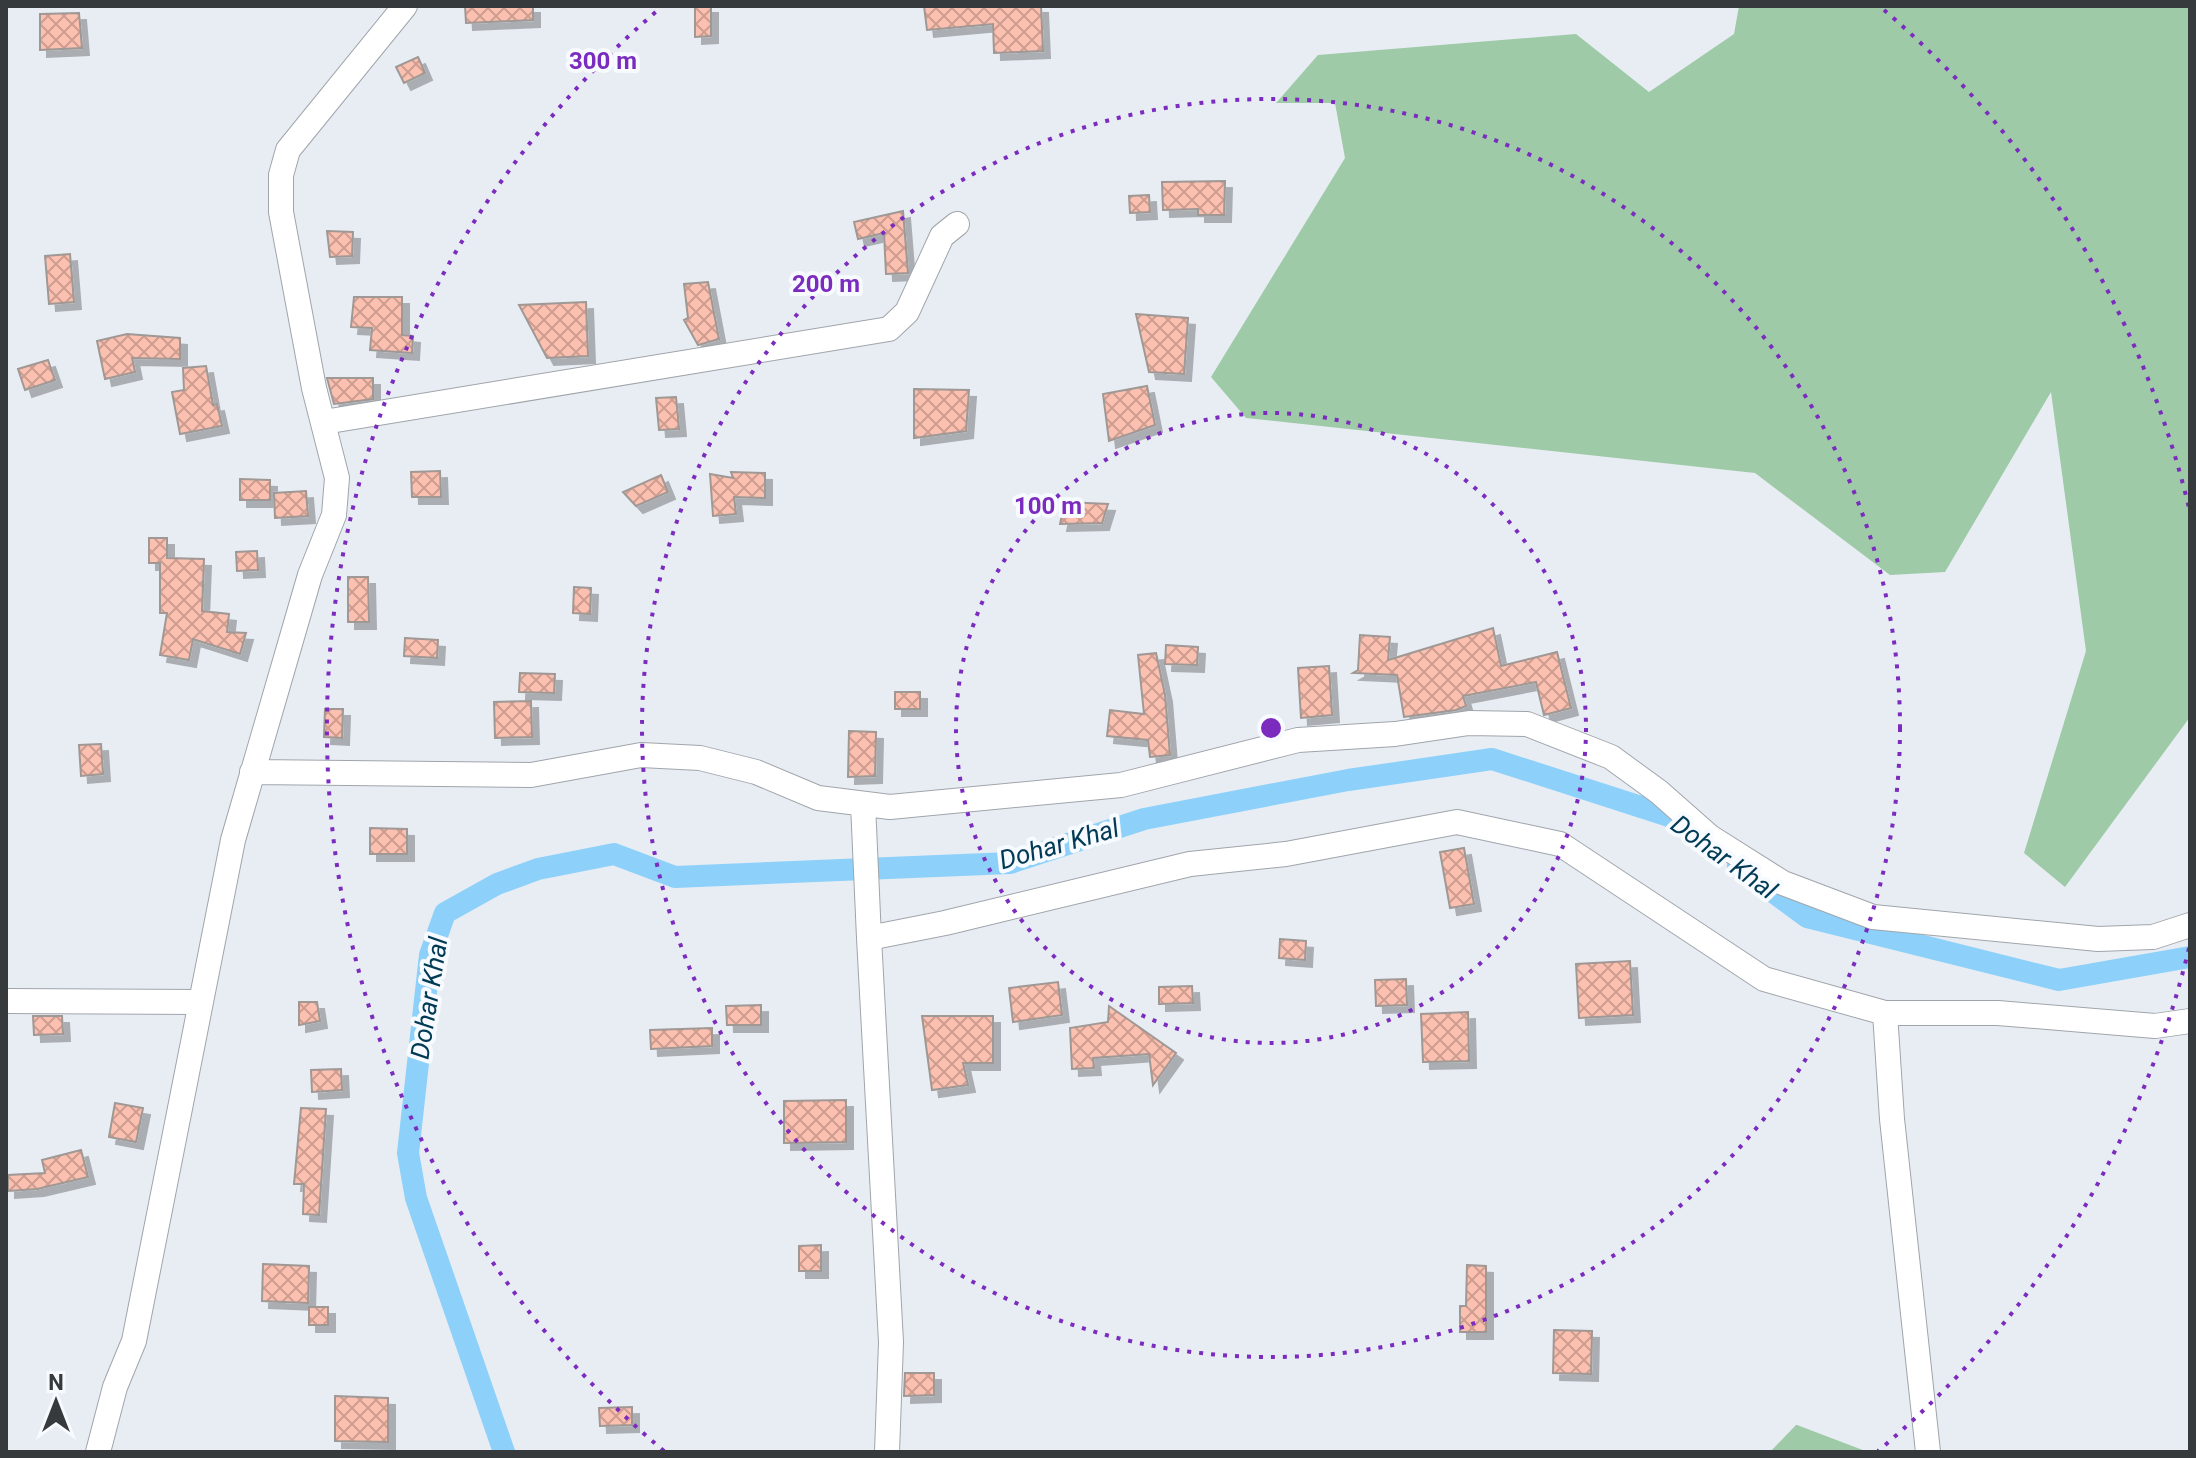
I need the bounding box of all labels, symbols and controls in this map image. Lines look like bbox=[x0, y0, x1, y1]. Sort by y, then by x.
text: 300 m bbox=[569, 47, 637, 75]
text: 200 m bbox=[792, 270, 860, 298]
text: 100 m bbox=[1014, 492, 1082, 520]
centre of rings bbox=[1257, 714, 1285, 742]
water label: Dohar Khal bbox=[1665, 809, 1783, 906]
water label: Dohar Khal bbox=[996, 812, 1123, 875]
water label: Dohar Khal bbox=[405, 934, 454, 1061]
north arrow bbox=[16, 1362, 96, 1442]
text: N bbox=[48, 1370, 64, 1395]

